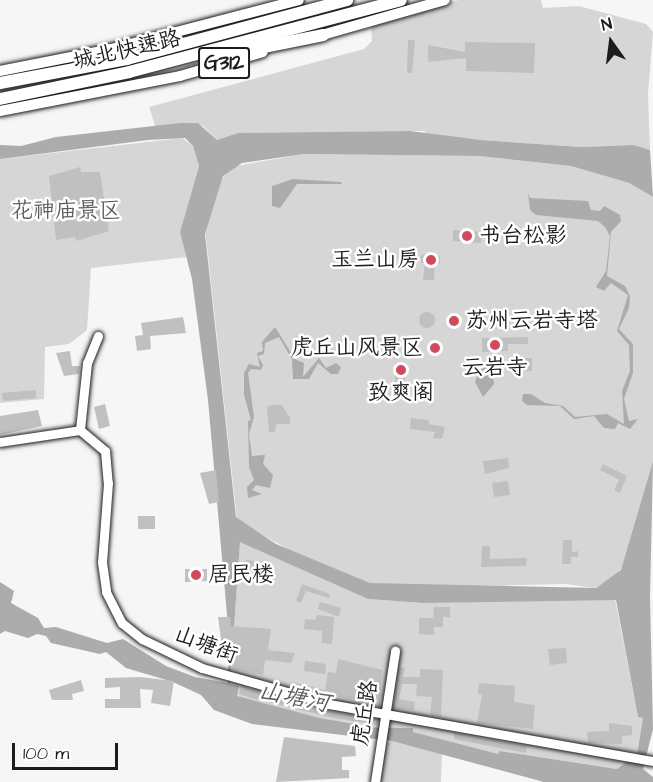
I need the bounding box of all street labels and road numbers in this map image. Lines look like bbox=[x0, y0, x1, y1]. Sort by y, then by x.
street label: 城北快速路 bbox=[70, 25, 184, 75]
road number: G312 bbox=[197, 45, 251, 81]
street label: 山塘街 bbox=[170, 621, 242, 669]
street label: 虎丘路 bbox=[347, 678, 383, 748]

